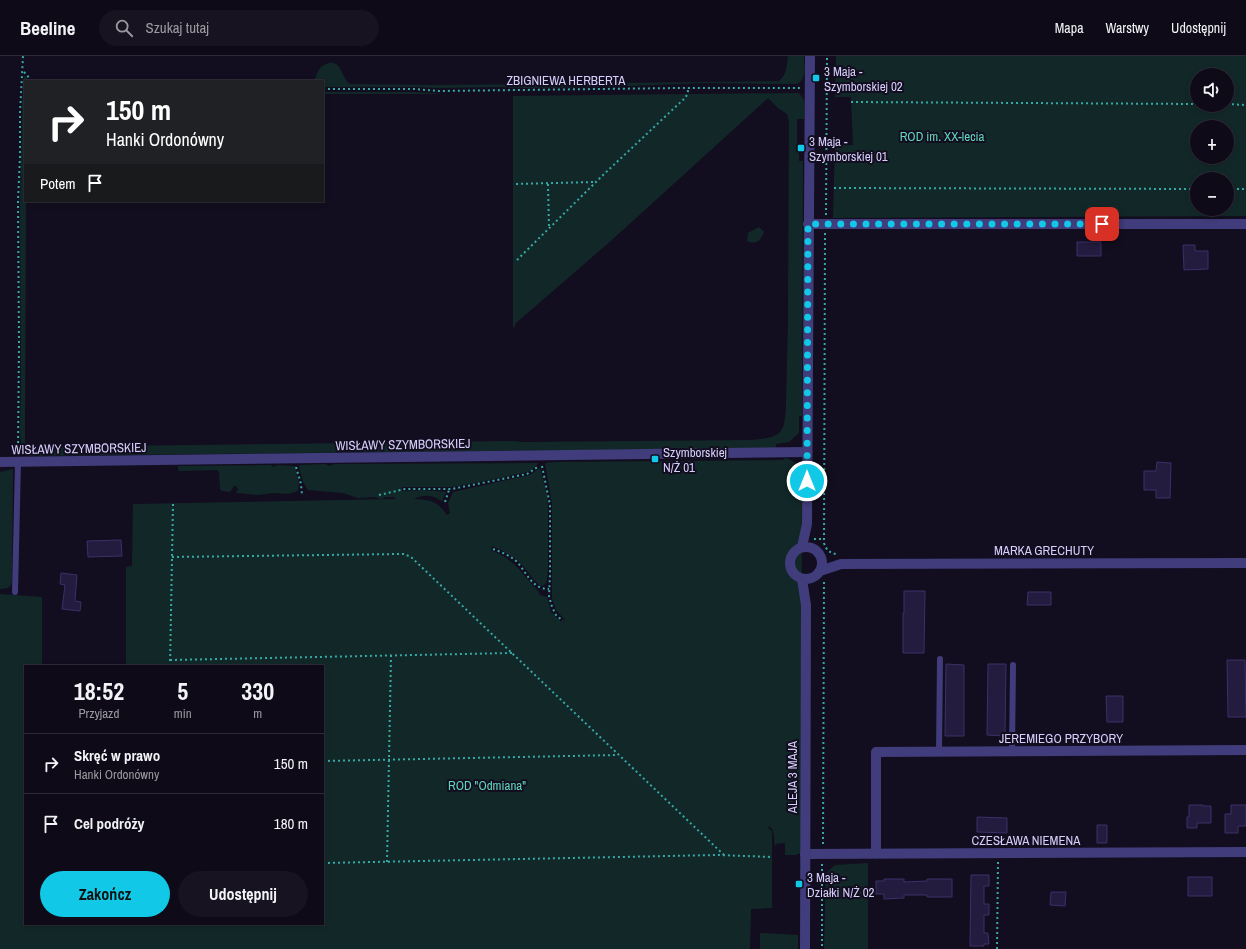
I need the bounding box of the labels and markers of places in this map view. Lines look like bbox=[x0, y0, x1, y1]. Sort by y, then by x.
place label: 3 Maja - Szymborskiej 02 bbox=[824, 63, 903, 95]
marker: 3 Maja - Szymborskiej 02 bbox=[811, 73, 821, 83]
place label: 3 Maja - Szymborskiej 01 bbox=[809, 133, 888, 165]
marker: 3 Maja - Szymborskiej 01 bbox=[796, 143, 806, 153]
pin bbox=[1085, 207, 1119, 241]
place label: Szymborskiej N/Ż 01 bbox=[663, 444, 727, 476]
marker: Szymborskiej N/Ż 01 bbox=[650, 454, 660, 464]
place label: 3 Maja - Działki N/Ż 02 bbox=[807, 869, 875, 901]
marker: 3 Maja - Działki N/Ż 02 bbox=[794, 879, 804, 889]

